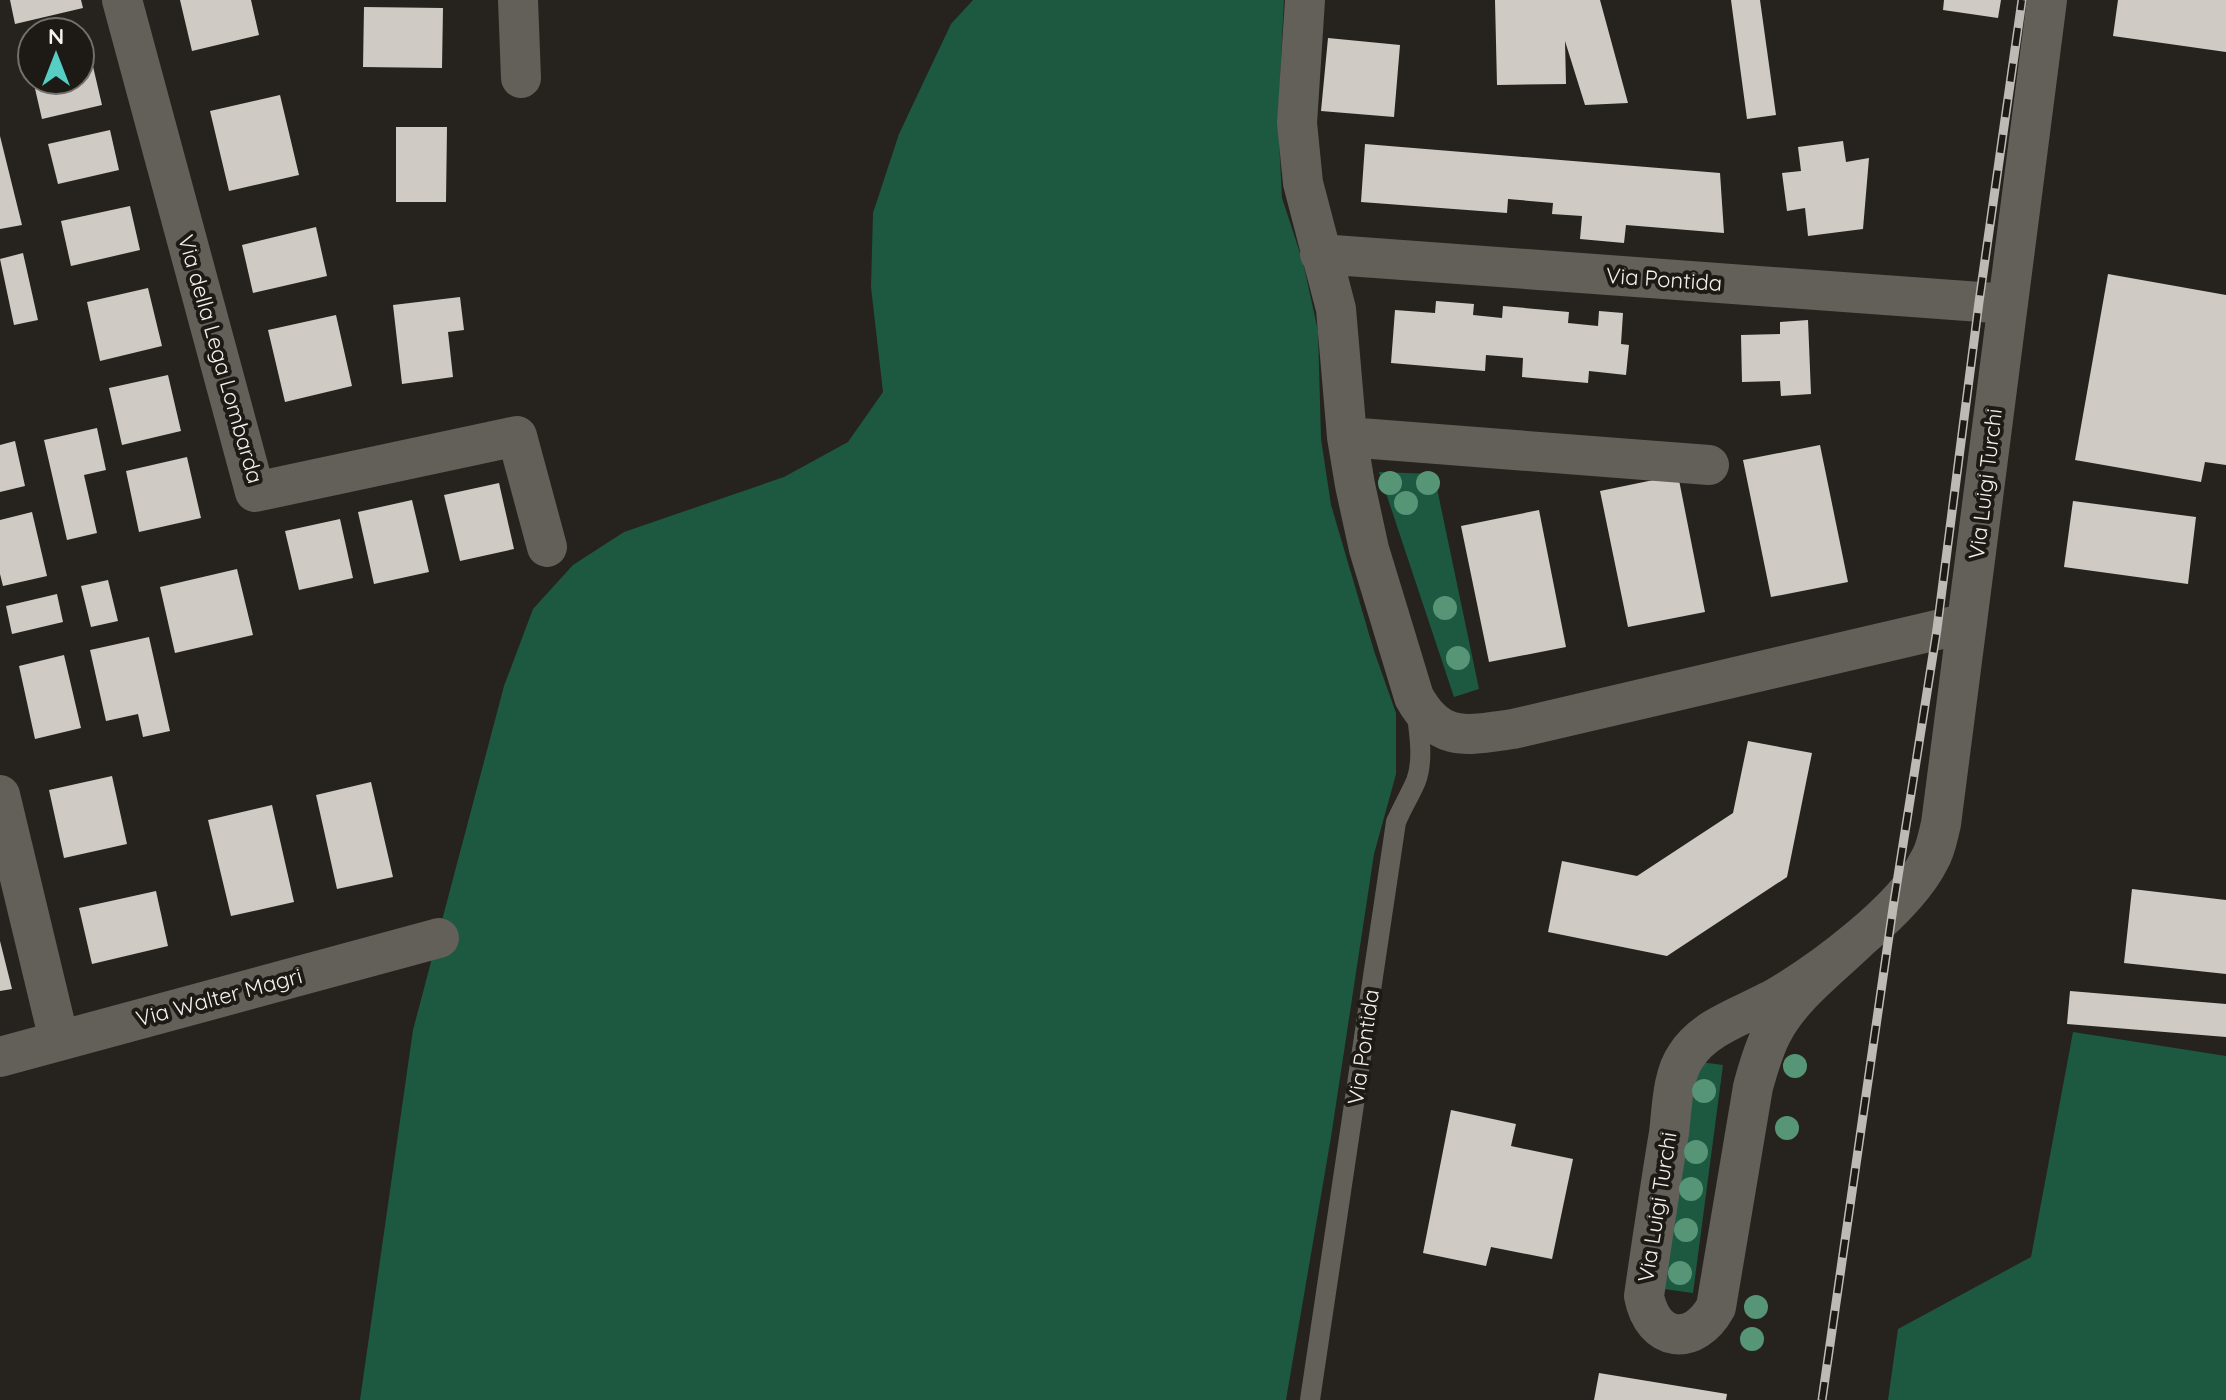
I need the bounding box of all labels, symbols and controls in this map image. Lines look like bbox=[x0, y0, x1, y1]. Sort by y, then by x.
north arrow bbox=[16, 16, 96, 96]
text: N bbox=[48, 22, 64, 50]
street label: Via della Lega Lombarda bbox=[172, 231, 270, 487]
street label: Via Pontida bbox=[1605, 261, 1723, 297]
street label: Via Luigi Turchi bbox=[1962, 407, 2008, 561]
street label: Via Walter Magri bbox=[133, 961, 305, 1033]
street label: Via Pontida bbox=[1341, 987, 1385, 1107]
street label: Via Luigi Turchi bbox=[1631, 1130, 1683, 1284]

